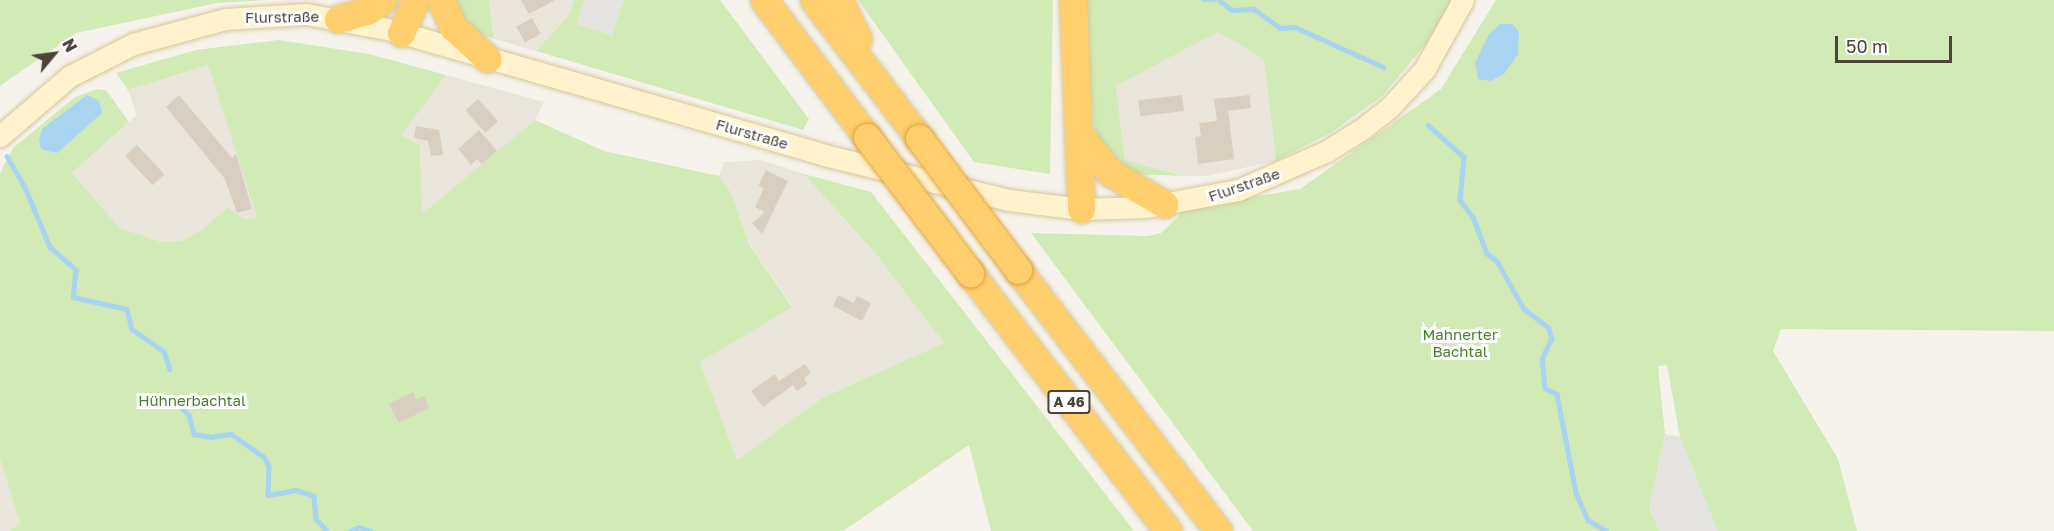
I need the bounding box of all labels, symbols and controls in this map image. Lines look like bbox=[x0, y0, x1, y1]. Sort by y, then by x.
street label: Flurstraße bbox=[245, 7, 319, 27]
north arrow bbox=[24, 24, 84, 84]
scale bar bbox=[1838, 24, 1955, 62]
text: N bbox=[58, 35, 81, 55]
text: 50 m bbox=[1846, 35, 1888, 57]
street label: Flurstraße bbox=[714, 115, 790, 153]
street label: Flurstraße bbox=[1206, 164, 1282, 206]
park label: Mahnerter Bachtal bbox=[1422, 325, 1498, 360]
road number: A 46 bbox=[1046, 391, 1092, 413]
park label: Hühnerbachtal bbox=[138, 392, 246, 410]

